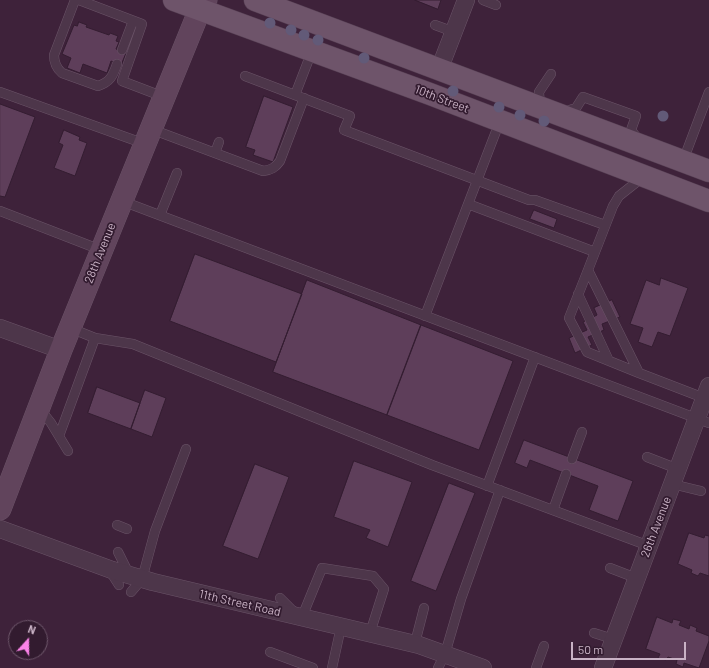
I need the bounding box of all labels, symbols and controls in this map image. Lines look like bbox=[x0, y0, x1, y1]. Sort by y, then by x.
street label: 10th Street bbox=[413, 82, 471, 116]
street label: 28th Avenue bbox=[81, 221, 119, 285]
street label: 26th Avenue bbox=[638, 495, 674, 559]
street label: 11th Street Road bbox=[198, 587, 282, 619]
north arrow bbox=[8, 620, 48, 660]
text: N bbox=[26, 622, 38, 637]
scale bar bbox=[573, 634, 688, 660]
text: 50 m bbox=[578, 642, 603, 656]

